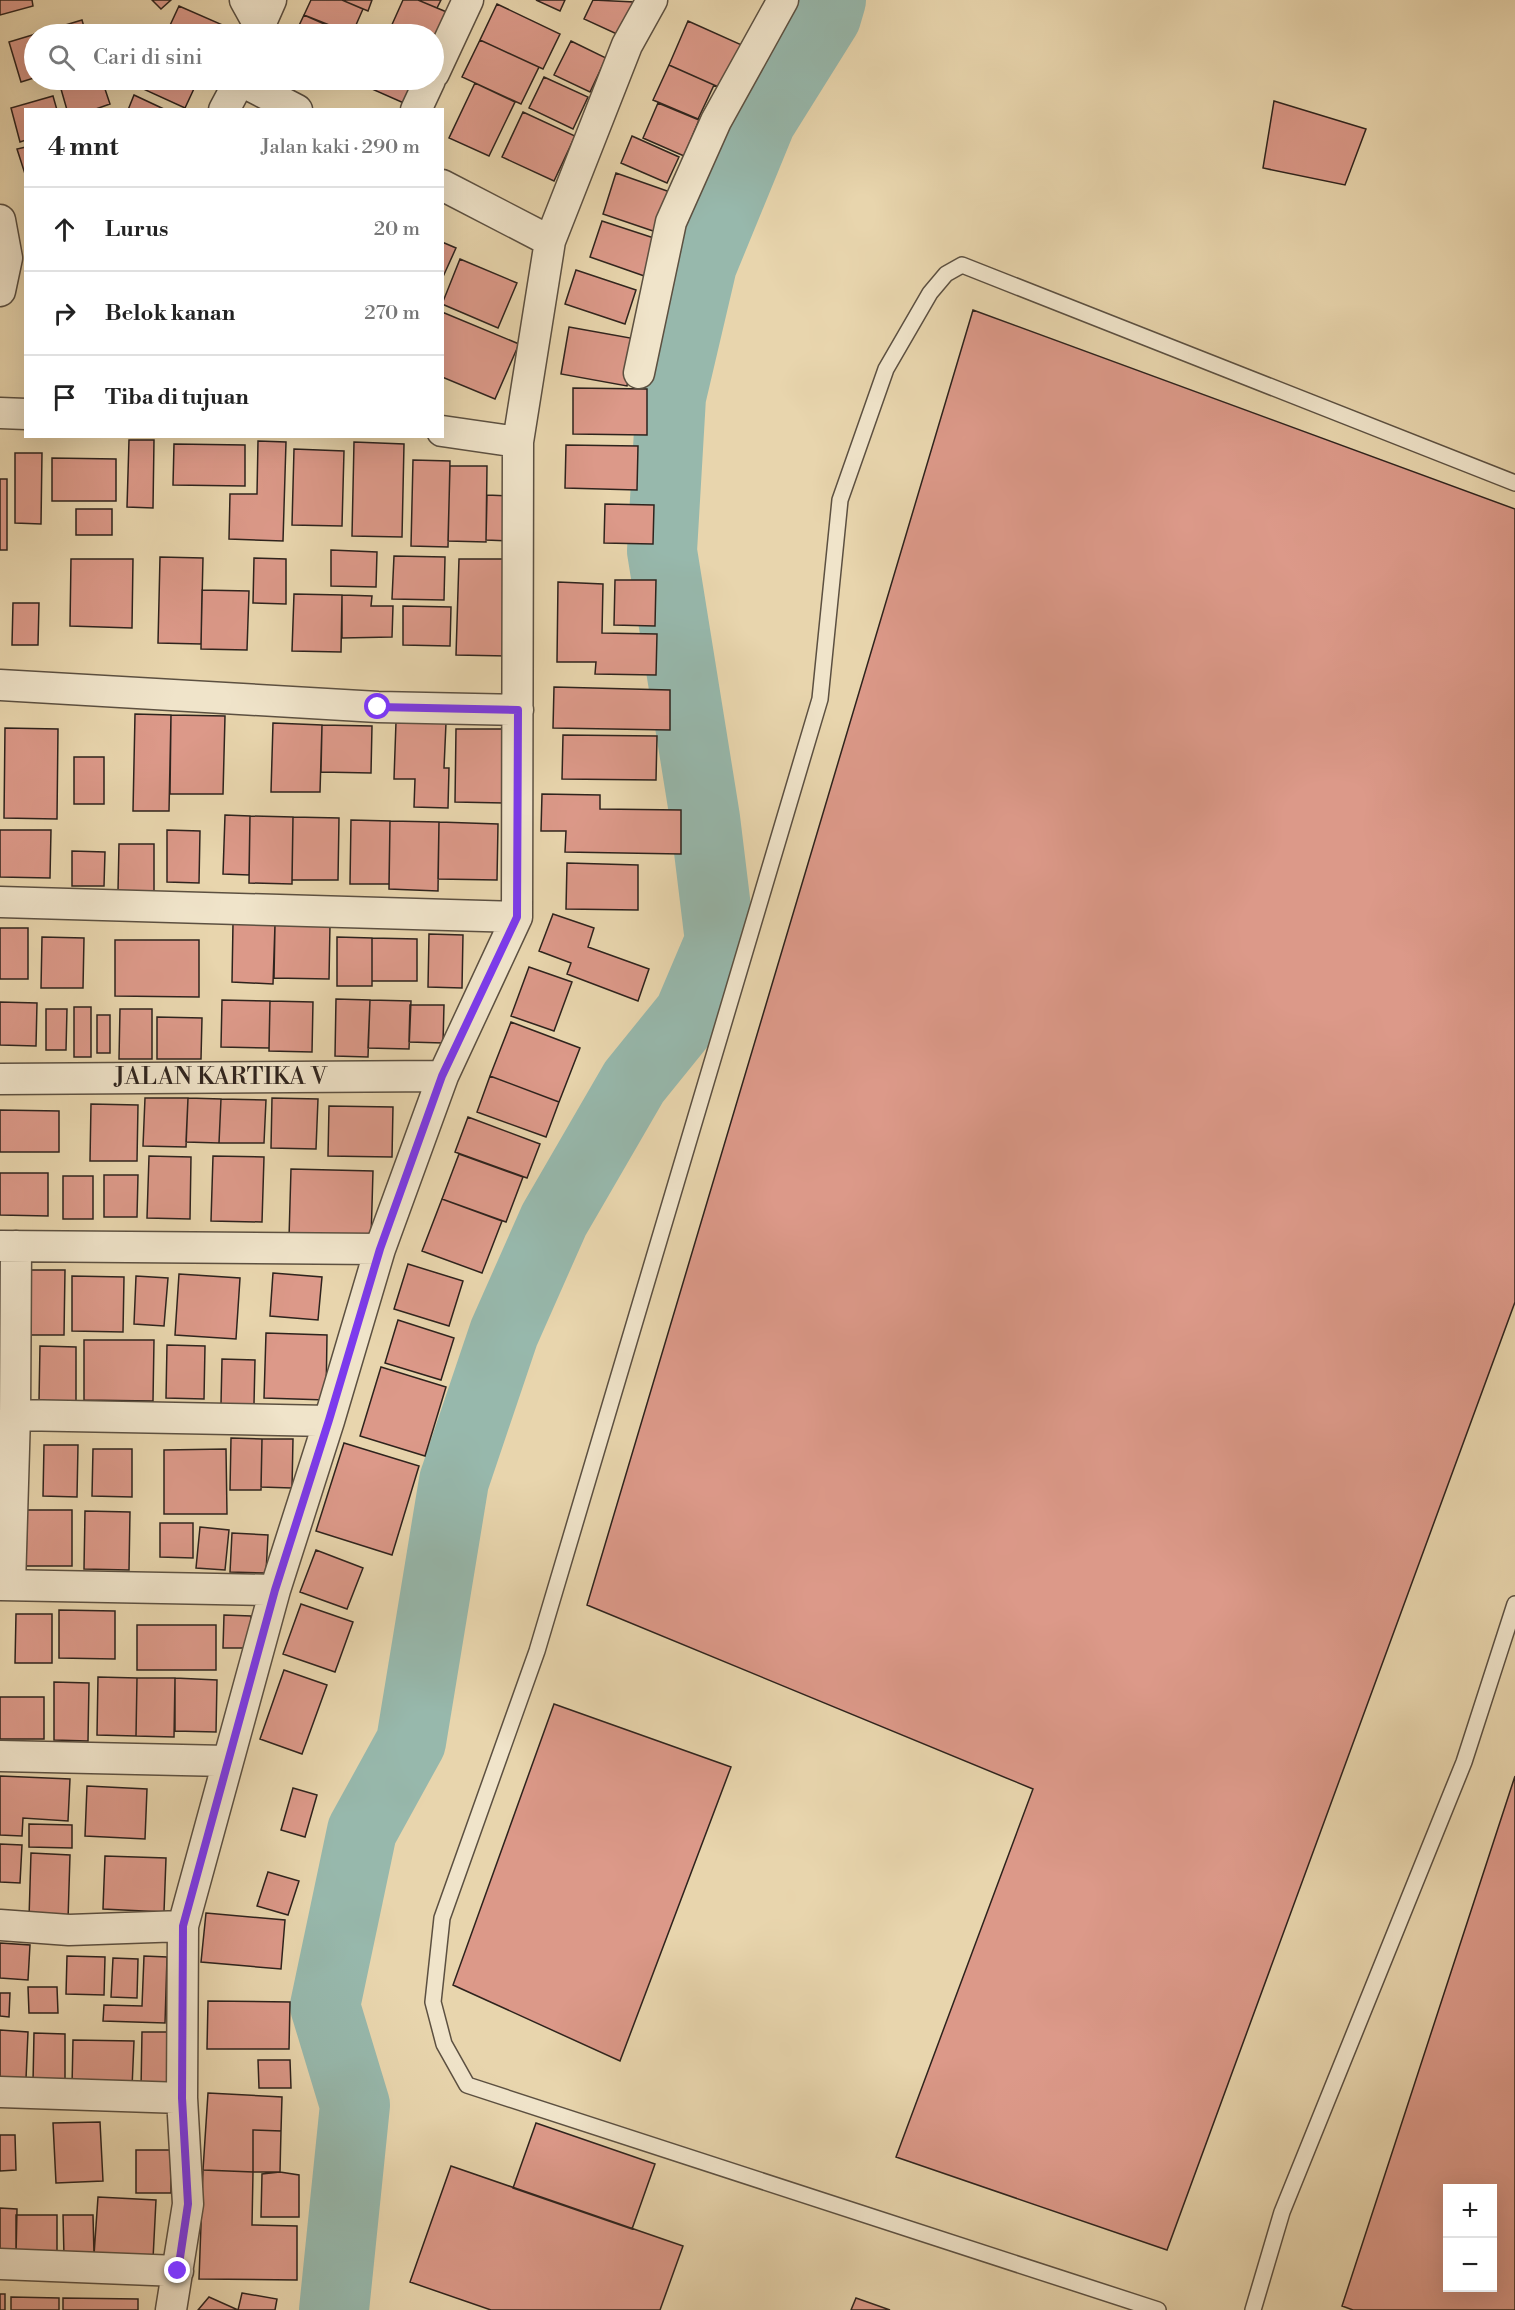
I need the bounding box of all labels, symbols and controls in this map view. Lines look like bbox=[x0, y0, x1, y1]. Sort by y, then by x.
search box bbox=[24, 24, 444, 90]
icon: search bbox=[45, 41, 78, 74]
text: Cari di sini bbox=[93, 44, 203, 71]
text: 4 mnt bbox=[48, 131, 118, 163]
text: Jalan kaki · 290 m bbox=[261, 135, 420, 160]
icon: ahead bbox=[48, 213, 81, 246]
text: Lurus bbox=[105, 216, 168, 243]
text: 20 m bbox=[374, 217, 420, 242]
icon: right bbox=[48, 297, 81, 330]
text: Belok kanan bbox=[105, 300, 235, 327]
text: 270 m bbox=[364, 301, 420, 326]
icon: arrive bbox=[48, 381, 81, 414]
text: Tiba di tujuan bbox=[105, 384, 249, 411]
route start bbox=[364, 693, 390, 719]
street label: JALAN KARTIKA V bbox=[113, 1062, 329, 1092]
map controls bbox=[1443, 2184, 1497, 2292]
button: + bbox=[1443, 2184, 1497, 2238]
button: − bbox=[1443, 2238, 1497, 2292]
route end bbox=[164, 2257, 190, 2283]

